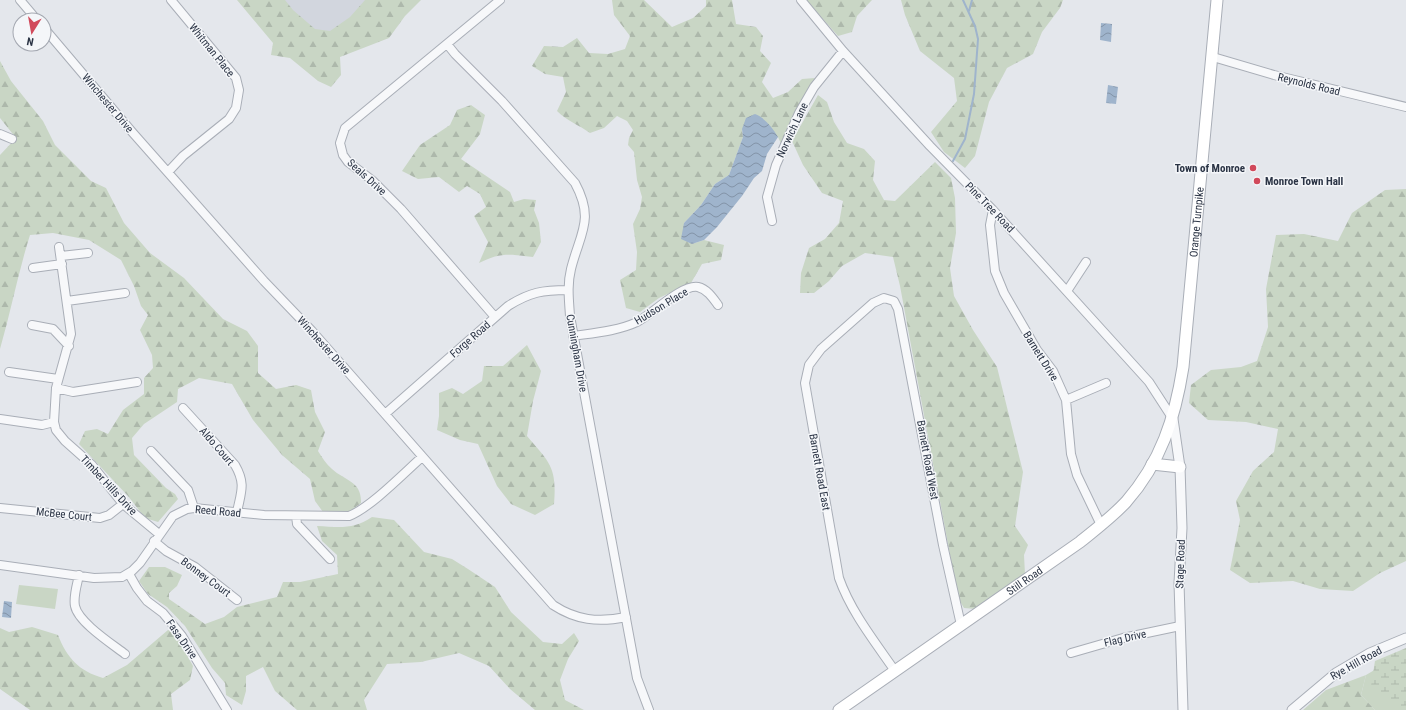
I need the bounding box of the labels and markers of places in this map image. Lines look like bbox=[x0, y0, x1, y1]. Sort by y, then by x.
place label: Town of Monroe bbox=[1175, 162, 1245, 175]
marker: Town of Monroe bbox=[1248, 163, 1258, 173]
place label: Monroe Town Hall bbox=[1265, 175, 1344, 188]
marker: Monroe Town Hall bbox=[1252, 176, 1262, 186]

